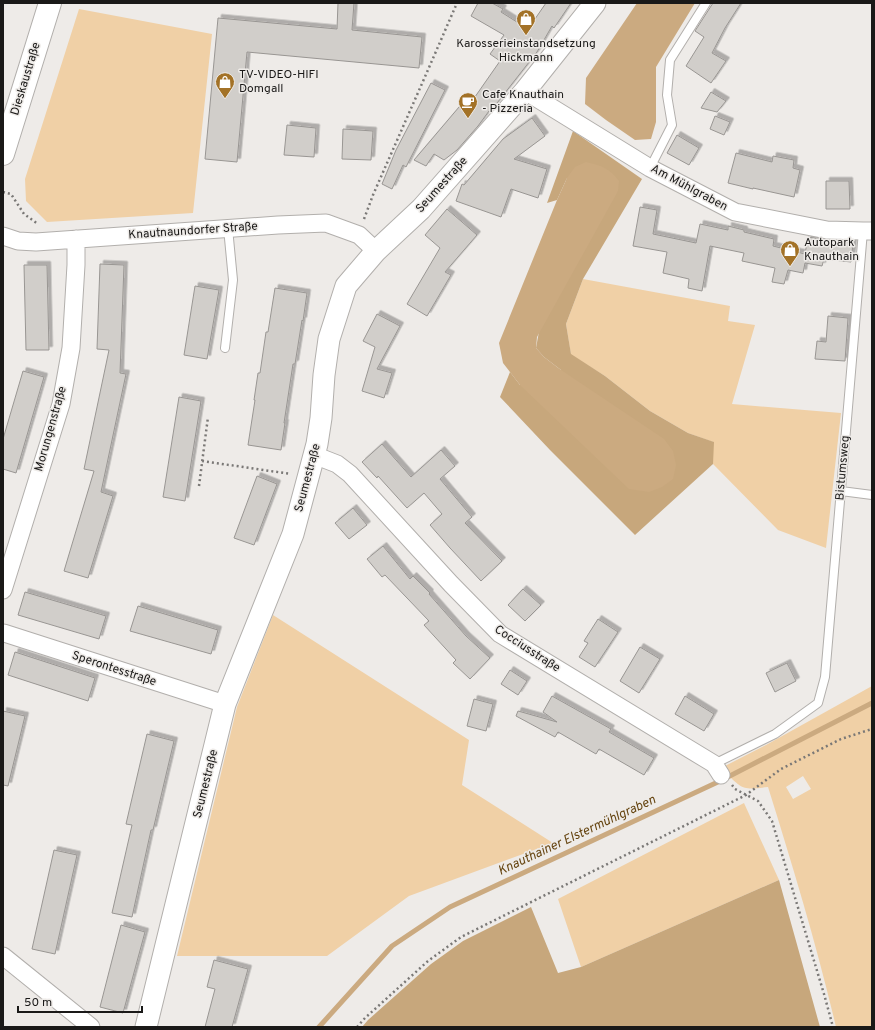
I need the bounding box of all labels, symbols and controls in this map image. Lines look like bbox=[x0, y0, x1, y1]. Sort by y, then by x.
shop icon: Karosserieinstandsetzung Hickmann bbox=[515, 8, 537, 36]
place label: Karosserieinstandsetzung Hickmann bbox=[456, 36, 596, 66]
street label: Dieskaustraße bbox=[7, 40, 45, 118]
place label: TV-VIDEO-HIFI Domgall bbox=[239, 67, 319, 97]
shop icon: TV-VIDEO-HIFI Domgall bbox=[214, 71, 236, 99]
place label: Cafe Knauthain - Pizzeria bbox=[482, 87, 564, 117]
cafe icon: Cafe Knauthain - Pizzeria bbox=[457, 91, 479, 119]
street label: Seumestraße bbox=[413, 154, 471, 216]
street label: Am Mühlgraben bbox=[648, 161, 730, 215]
street label: Knautnaundorfer Straße bbox=[128, 218, 258, 244]
place label: Autopark Knauthain bbox=[804, 235, 859, 265]
shop icon: Autopark Knauthain bbox=[779, 239, 801, 267]
street label: Morungenstraße bbox=[31, 384, 71, 474]
street label: Bistumsweg bbox=[832, 435, 854, 501]
street label: Seumestraße bbox=[291, 442, 325, 514]
street label: Cocciusstraße bbox=[491, 622, 563, 676]
street label: Sperontesstraße bbox=[70, 648, 158, 690]
street label: Seumestraße bbox=[190, 748, 222, 820]
water label: Knauthainer Elstermühlgraben bbox=[495, 792, 659, 880]
scale bar bbox=[18, 988, 142, 1014]
text: 50 m bbox=[24, 995, 52, 1011]

